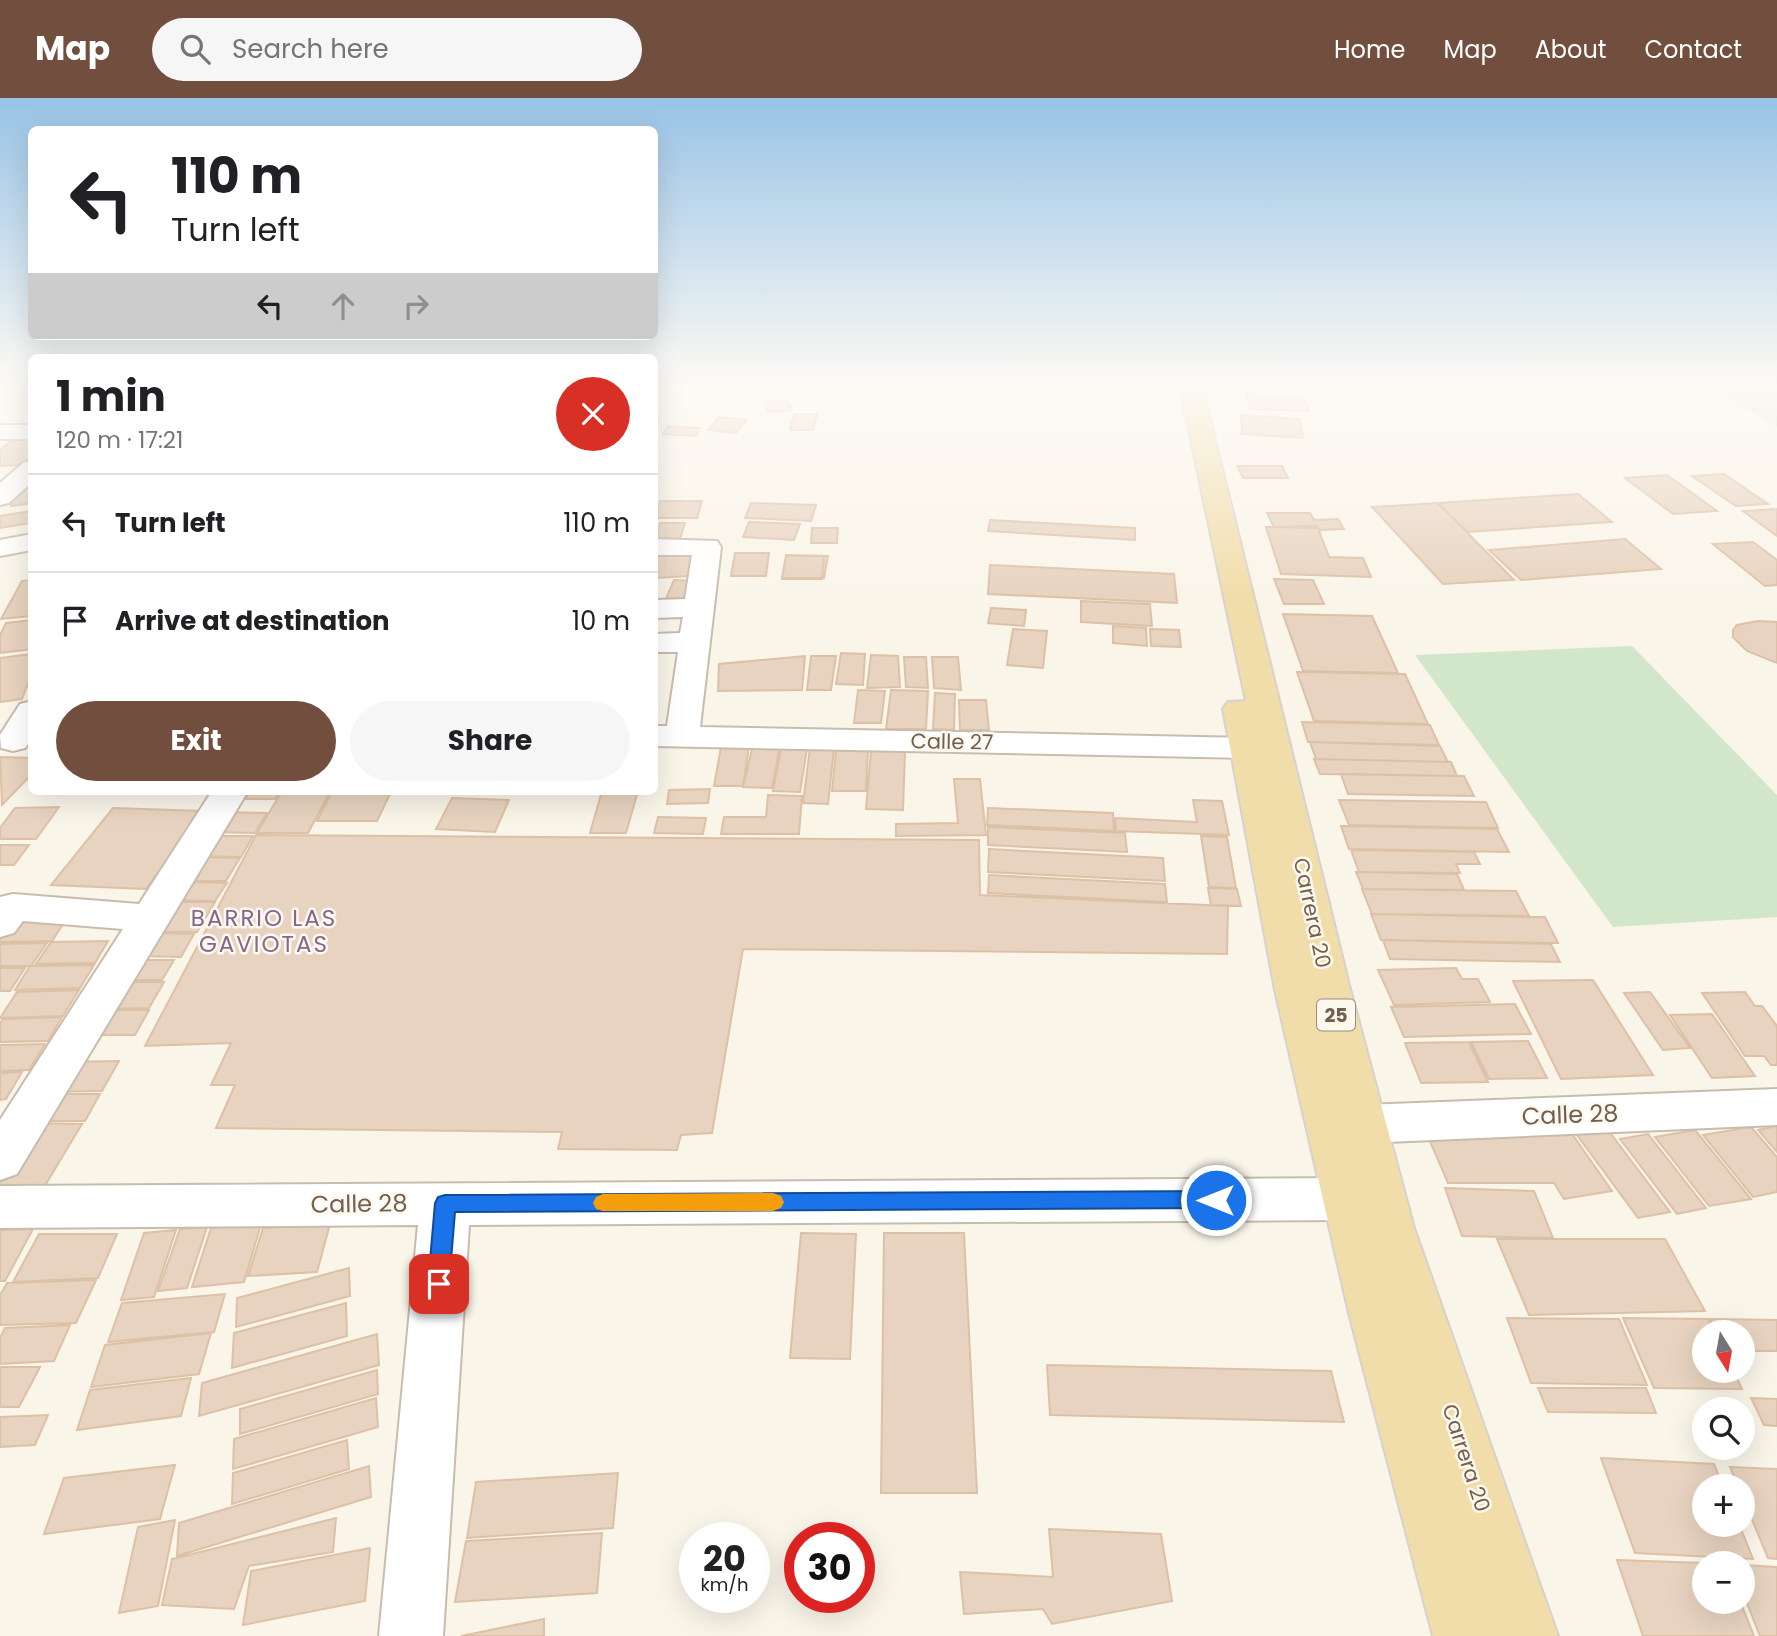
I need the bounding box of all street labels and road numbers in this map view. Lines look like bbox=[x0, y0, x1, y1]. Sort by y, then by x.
street label: Calle 27 bbox=[910, 726, 994, 757]
street label: Carrera 20 bbox=[1287, 855, 1338, 971]
road number: 25 bbox=[1317, 1000, 1355, 1030]
street label: Calle 28 bbox=[1521, 1096, 1619, 1133]
street label: Calle 28 bbox=[310, 1186, 408, 1221]
street label: Carrera 20 bbox=[1435, 1400, 1498, 1516]

